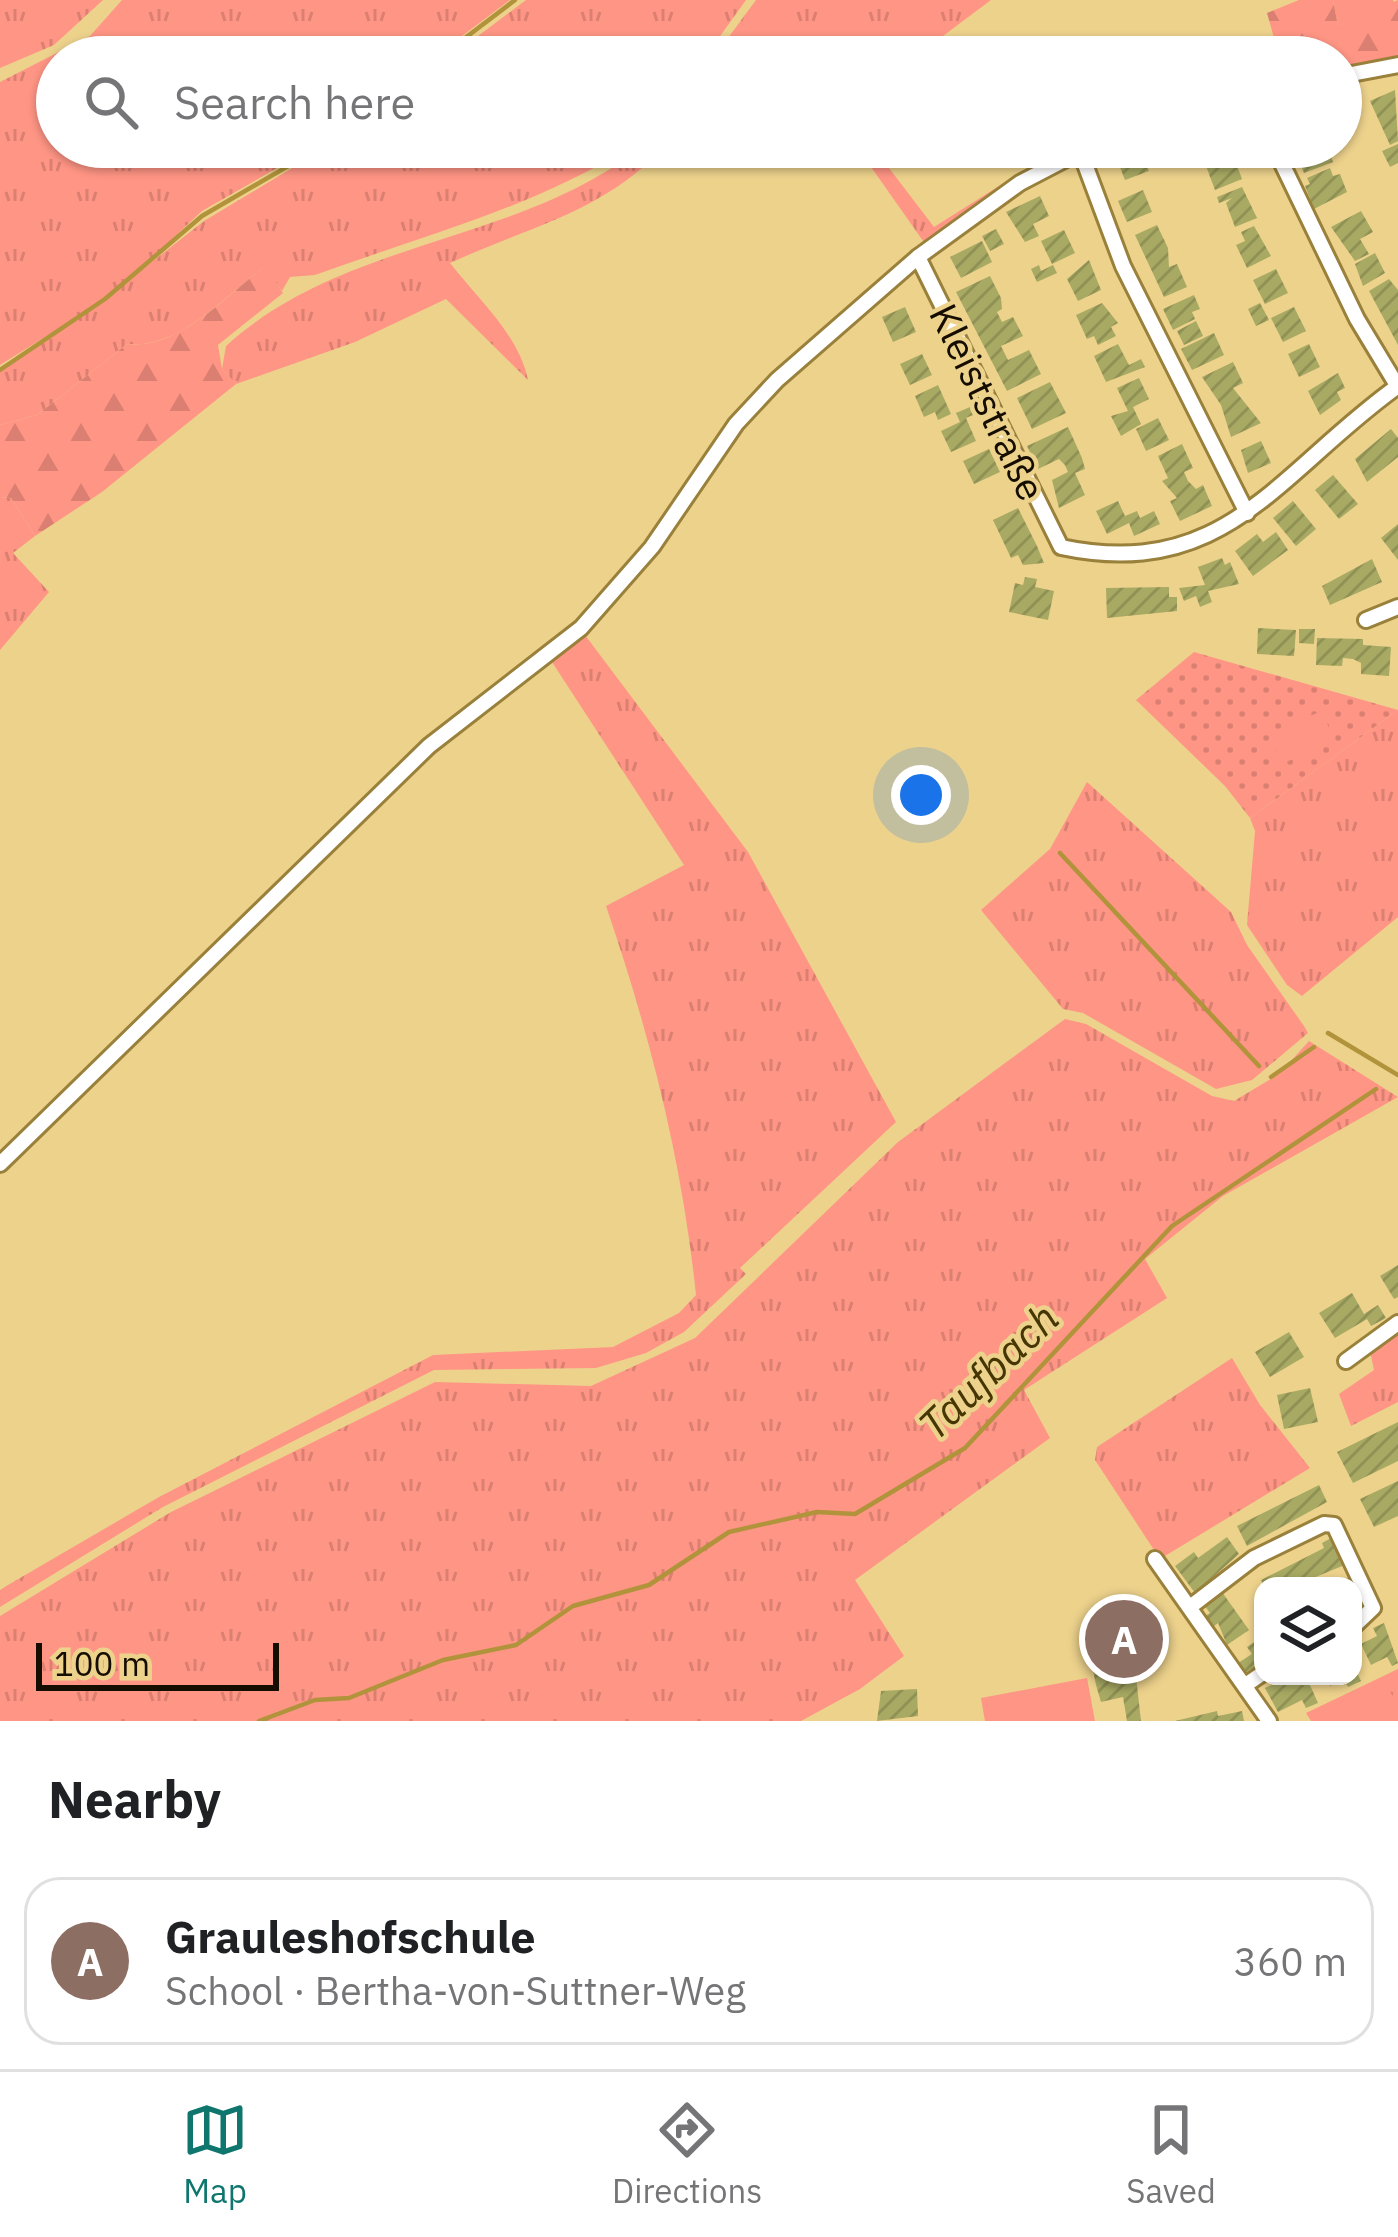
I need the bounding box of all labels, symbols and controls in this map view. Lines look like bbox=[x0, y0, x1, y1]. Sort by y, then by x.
search box bbox=[36, 36, 1362, 168]
icon: search bbox=[78, 69, 144, 135]
text: Search here bbox=[174, 73, 415, 131]
street label: Kleiststraße bbox=[918, 295, 1058, 509]
your location bbox=[891, 765, 951, 825]
water label: Taufbach bbox=[906, 1291, 1070, 1451]
map controls bbox=[1254, 1577, 1362, 1685]
button: layers bbox=[1254, 1577, 1362, 1685]
pin: A bbox=[1085, 1594, 1163, 1684]
scale bar bbox=[36, 1637, 279, 1690]
text: 100 m bbox=[54, 1642, 150, 1685]
text: Nearby bbox=[48, 1766, 221, 1832]
text: Grauleshofschule bbox=[165, 1907, 536, 1965]
text: A bbox=[77, 1936, 103, 1987]
text: 360 m bbox=[1234, 1936, 1347, 1987]
text: School · Bertha-von-Suttner-Weg bbox=[165, 1965, 746, 2016]
tab: Map bbox=[182, 2097, 248, 2212]
tab: Directions bbox=[612, 2097, 762, 2212]
tab: Saved bbox=[1126, 2097, 1216, 2212]

